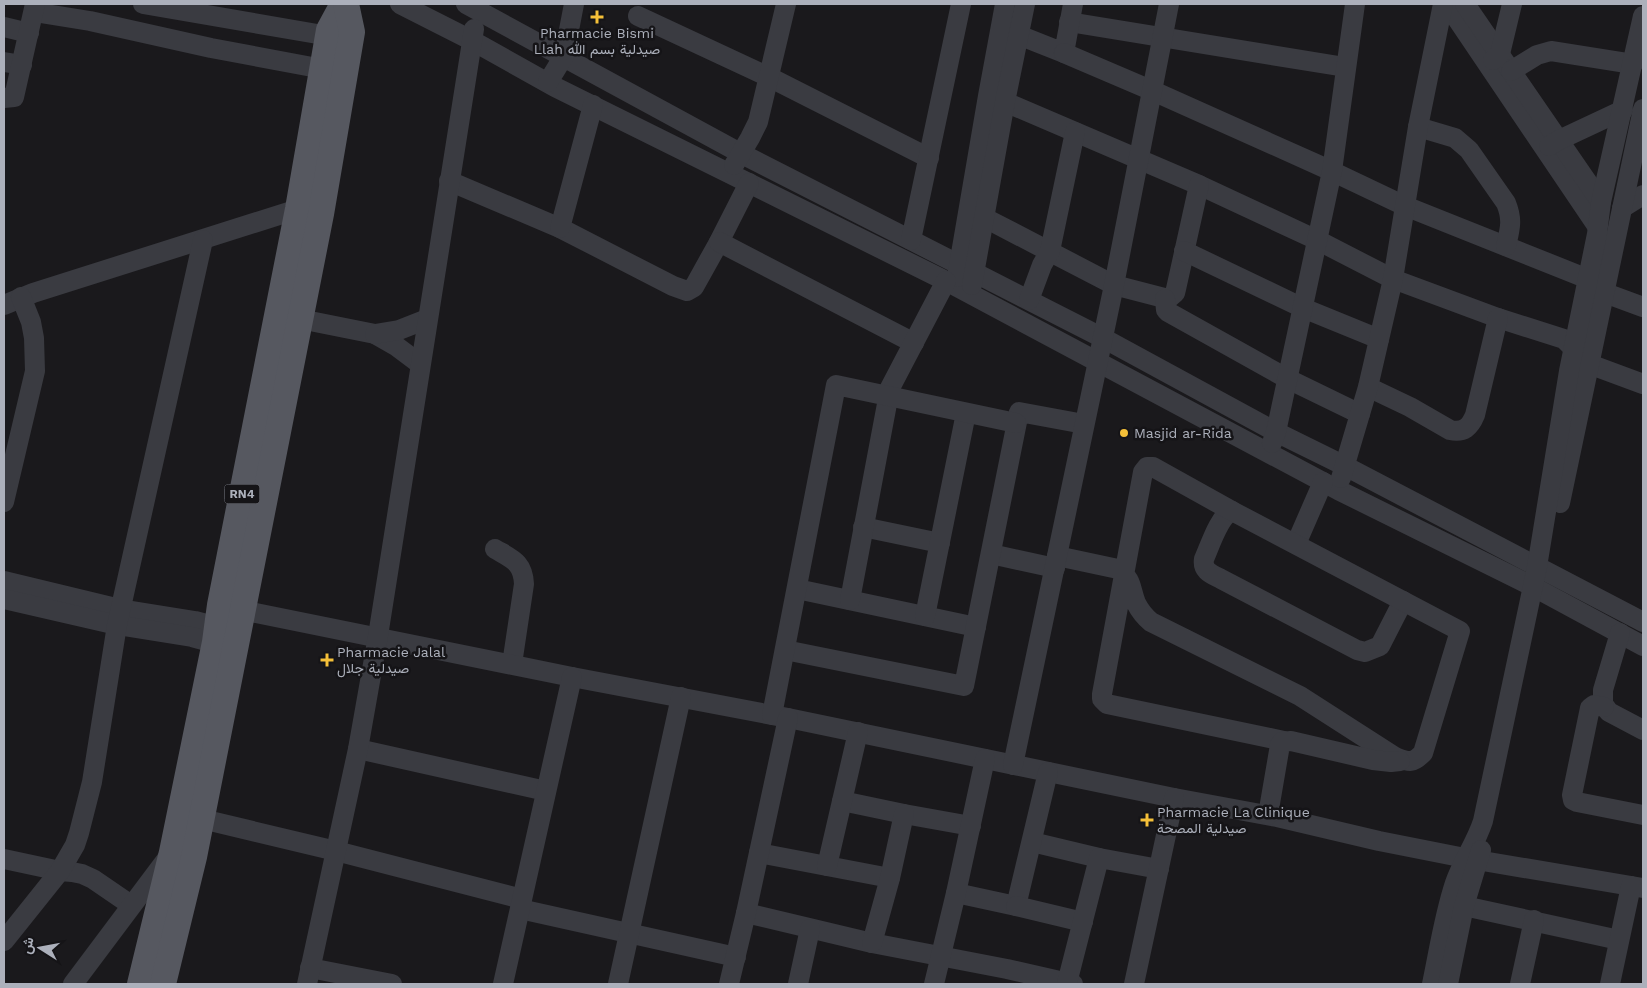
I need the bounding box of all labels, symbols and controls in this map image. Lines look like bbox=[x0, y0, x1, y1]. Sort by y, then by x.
marker: Pharmacie Bismi Llah صيدلية بسم الله bbox=[591, 11, 603, 23]
place label: Pharmacie Bismi Llah صيدلية بسم الله bbox=[534, 25, 661, 58]
place label: Masjid ar-Rida bbox=[1134, 425, 1232, 441]
marker: Masjid ar-Rida bbox=[1118, 427, 1130, 439]
road number: RN4 bbox=[224, 484, 260, 504]
place label: Pharmacie Jalal صيدلية جلال bbox=[337, 644, 446, 678]
marker: Pharmacie Jalal صيدلية جلال bbox=[321, 654, 333, 666]
place label: Pharmacie La Clinique صيدلية المصحة bbox=[1157, 804, 1310, 836]
marker: Pharmacie La Clinique صيدلية المصحة bbox=[1141, 814, 1153, 826]
north arrow bbox=[15, 923, 65, 973]
text: ش bbox=[18, 936, 38, 955]

